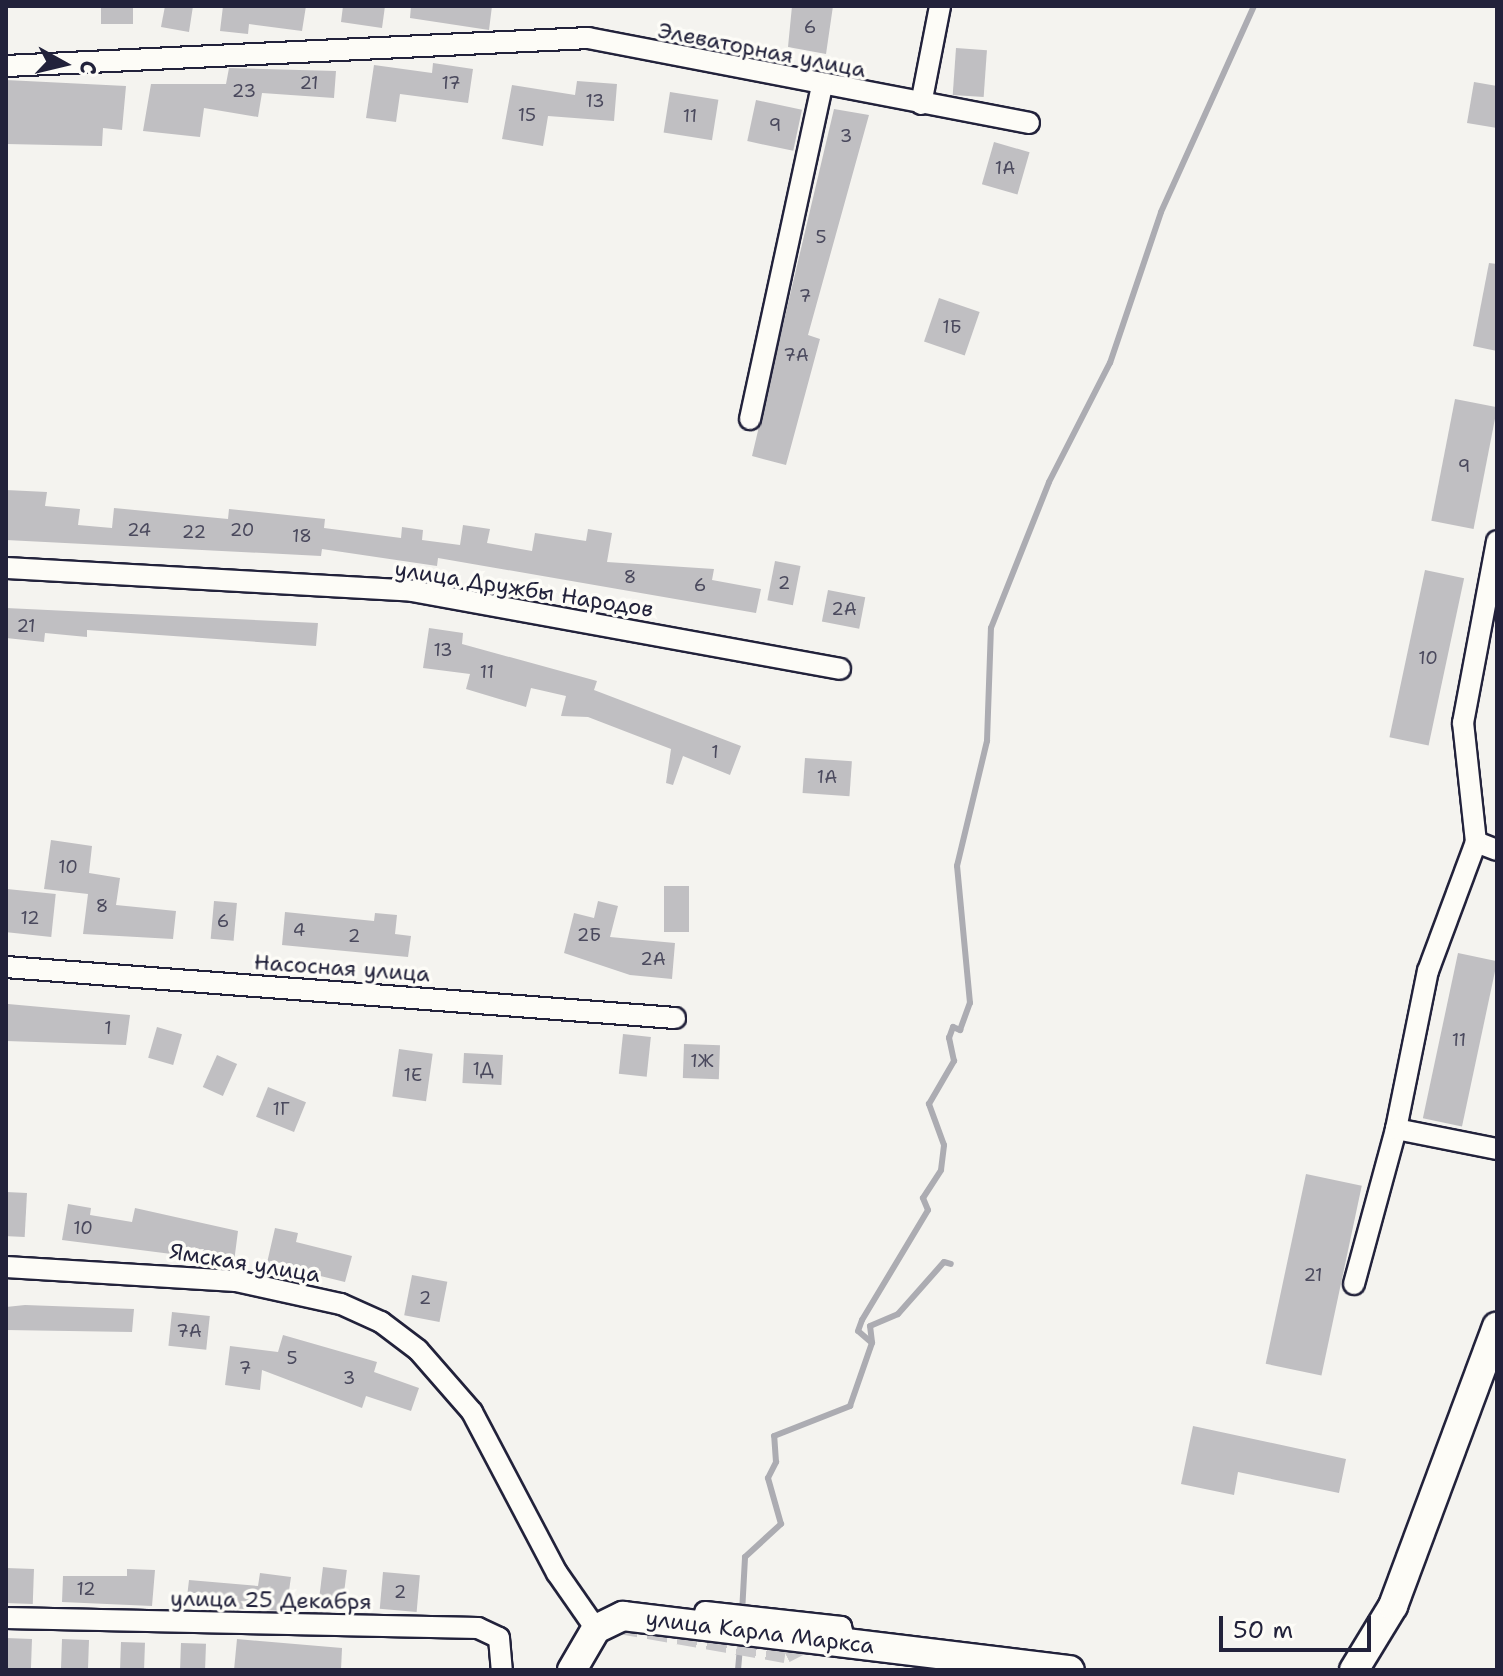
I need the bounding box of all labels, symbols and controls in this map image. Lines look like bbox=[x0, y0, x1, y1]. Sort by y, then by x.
house number: 6 bbox=[804, 16, 816, 38]
street label: Элеваторная улица bbox=[656, 17, 868, 83]
north arrow bbox=[24, 24, 104, 104]
text: С bbox=[73, 59, 104, 76]
house number: 21 bbox=[299, 72, 319, 94]
house number: 17 bbox=[441, 72, 461, 94]
house number: 23 bbox=[232, 80, 256, 102]
house number: 13 bbox=[585, 90, 605, 112]
house number: 15 bbox=[518, 104, 536, 126]
house number: 11 bbox=[683, 105, 697, 127]
house number: 9 bbox=[769, 114, 781, 136]
house number: 3 bbox=[840, 125, 852, 147]
house number: 1А bbox=[995, 157, 1015, 179]
house number: 5 bbox=[815, 226, 827, 248]
house number: 7 bbox=[799, 285, 811, 307]
house number: 1Б bbox=[942, 316, 962, 338]
house number: 7А bbox=[783, 344, 809, 366]
house number: 9 bbox=[1458, 455, 1470, 477]
house number: 24 bbox=[127, 519, 151, 541]
house number: 20 bbox=[230, 519, 254, 541]
house number: 22 bbox=[182, 521, 206, 543]
house number: 18 bbox=[292, 525, 312, 547]
street label: улица Дружбы Народов bbox=[393, 556, 655, 622]
house number: 8 bbox=[624, 566, 636, 588]
house number: 2 bbox=[778, 572, 790, 594]
house number: 6 bbox=[694, 574, 706, 596]
house number: 2А bbox=[831, 598, 857, 620]
house number: 21 bbox=[16, 615, 36, 637]
house number: 13 bbox=[433, 639, 453, 661]
house number: 10 bbox=[1418, 647, 1438, 669]
house number: 11 bbox=[480, 661, 494, 683]
house number: 1 bbox=[711, 741, 719, 763]
house number: 1А bbox=[817, 766, 837, 788]
house number: 10 bbox=[58, 856, 78, 878]
house number: 8 bbox=[96, 895, 108, 917]
house number: 12 bbox=[20, 907, 40, 929]
house number: 6 bbox=[217, 910, 229, 932]
house number: 4 bbox=[293, 919, 305, 941]
house number: 2Б bbox=[577, 924, 601, 946]
house number: 2 bbox=[348, 925, 360, 947]
house number: 2А bbox=[640, 948, 666, 970]
street label: Насосная улица bbox=[253, 949, 431, 987]
house number: 1 bbox=[104, 1017, 112, 1039]
house number: 11 bbox=[1452, 1029, 1466, 1051]
house number: 1Ж bbox=[690, 1050, 714, 1072]
house number: 1Д bbox=[472, 1058, 494, 1080]
house number: 1Е bbox=[404, 1064, 422, 1086]
house number: 1Г bbox=[272, 1098, 290, 1120]
house number: 10 bbox=[73, 1217, 93, 1239]
street label: Ямская улица bbox=[168, 1238, 322, 1288]
house number: 21 bbox=[1303, 1264, 1323, 1286]
house number: 2 bbox=[419, 1287, 431, 1309]
house number: 7А bbox=[176, 1320, 202, 1342]
house number: 5 bbox=[286, 1347, 298, 1369]
house number: 7 bbox=[239, 1357, 251, 1379]
house number: 3 bbox=[343, 1367, 355, 1389]
house number: 12 bbox=[76, 1578, 96, 1600]
house number: 2 bbox=[394, 1581, 406, 1603]
street label: улица 25 Декабря bbox=[170, 1585, 372, 1615]
scale bar bbox=[1223, 1600, 1375, 1650]
street label: улица Карла Маркса bbox=[644, 1605, 876, 1659]
text: 50 m bbox=[1233, 1614, 1293, 1646]

